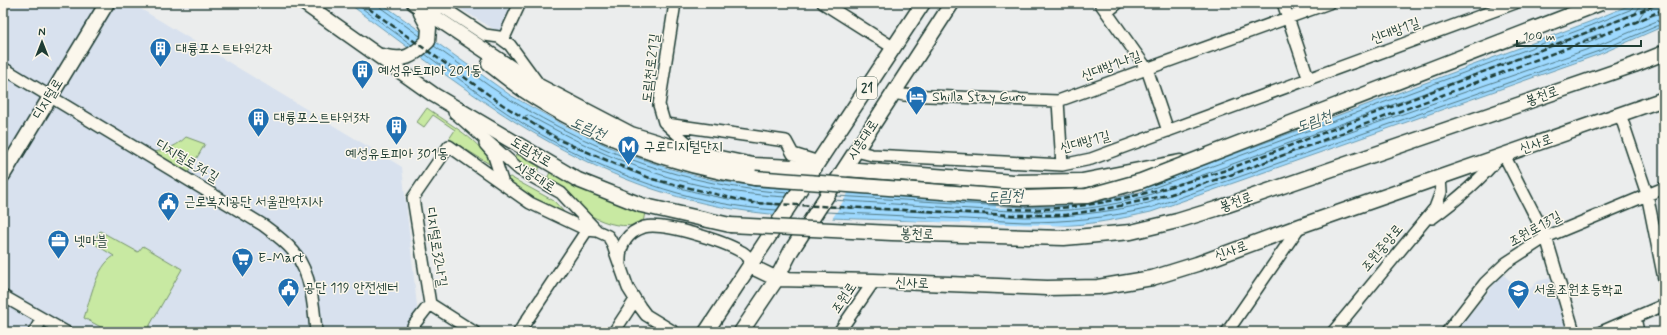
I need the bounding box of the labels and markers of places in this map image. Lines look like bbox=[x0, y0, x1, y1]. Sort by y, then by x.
building icon: 대륭포스트타워2차 bbox=[147, 36, 173, 69]
place label: 대륭포스트타워2차 bbox=[176, 40, 273, 58]
building icon: 예성유토피아 201동 bbox=[349, 58, 375, 91]
place label: 예성유토피아 201동 bbox=[378, 62, 482, 80]
hotel icon: Shilla Stay Guro bbox=[904, 84, 930, 117]
place label: Shilla Stay Guro bbox=[932, 88, 1026, 106]
building icon: 대륭포스트타워3차 bbox=[246, 105, 272, 138]
place label: 대륭포스트타워3차 bbox=[274, 109, 370, 127]
building icon: 예성유토피아 301동 bbox=[384, 113, 410, 146]
metro station icon: 구로디지털단지 bbox=[616, 134, 642, 167]
place label: 구로디지털단지 bbox=[644, 138, 723, 156]
place label: 예성유토피아 301동 bbox=[345, 145, 449, 163]
public building icon: 근로복지공단 서울관악지사 bbox=[156, 189, 182, 222]
place label: 근로복지공단 서울관악지사 bbox=[184, 193, 324, 211]
office icon: 넷마블 bbox=[46, 228, 72, 261]
place label: 넷마블 bbox=[74, 232, 108, 250]
supermarket icon: E-Mart bbox=[230, 245, 256, 278]
place label: E-Mart bbox=[258, 249, 305, 267]
public building icon: 공단 119 안전센터 bbox=[276, 275, 302, 308]
school or university icon: 서울조원초등학교 bbox=[1506, 277, 1532, 310]
place label: 공단 119 안전센터 bbox=[304, 279, 399, 297]
place label: 서울조원초등학교 bbox=[1534, 281, 1624, 299]

